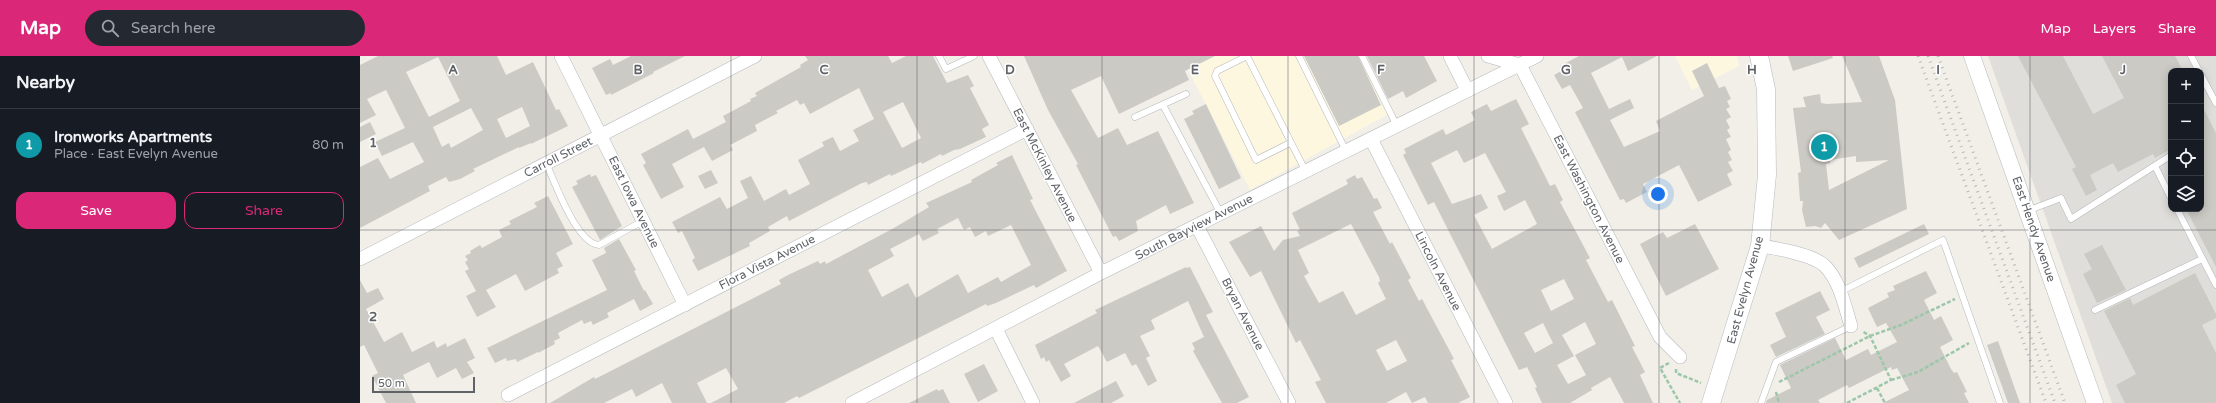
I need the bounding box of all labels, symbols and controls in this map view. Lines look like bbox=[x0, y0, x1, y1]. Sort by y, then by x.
search box bbox=[85, 10, 365, 46]
text: Map bbox=[20, 17, 61, 39]
icon: search bbox=[99, 17, 121, 39]
text: Search here bbox=[131, 19, 215, 37]
text: Map bbox=[2041, 20, 2071, 37]
text: Layers bbox=[2093, 20, 2136, 37]
text: Share bbox=[2158, 20, 2196, 37]
text: A bbox=[448, 62, 458, 78]
text: B bbox=[633, 62, 643, 78]
text: C bbox=[819, 62, 829, 78]
text: D bbox=[1005, 62, 1015, 78]
text: E bbox=[1191, 62, 1199, 78]
text: F bbox=[1377, 62, 1385, 78]
text: G bbox=[1561, 62, 1571, 78]
text: H bbox=[1747, 62, 1757, 78]
text: I bbox=[1936, 62, 1940, 78]
text: J bbox=[2119, 62, 2126, 78]
map controls bbox=[2168, 68, 2204, 212]
button: + bbox=[2168, 68, 2204, 104]
text: Nearby bbox=[16, 72, 75, 93]
button: − bbox=[2168, 104, 2204, 140]
street label: East McKinley Avenue bbox=[1010, 106, 1080, 225]
text: Ironworks Apartments bbox=[54, 128, 212, 146]
street label: East Washington Avenue bbox=[1550, 132, 1628, 266]
pin: 1 bbox=[1811, 132, 1837, 162]
street label: Carroll Street bbox=[521, 134, 595, 180]
text: 1 bbox=[369, 135, 377, 151]
text: 1 bbox=[25, 137, 33, 153]
text: 80 m bbox=[312, 137, 344, 153]
button: locate bbox=[2168, 140, 2204, 176]
text: Place · East Evelyn Avenue bbox=[54, 146, 218, 162]
street label: East Iowa Avenue bbox=[606, 154, 662, 250]
street label: East Hendy Avenue bbox=[2009, 174, 2059, 284]
button: layers bbox=[2168, 176, 2204, 212]
your location bbox=[1648, 184, 1668, 204]
street label: South Bayview Avenue bbox=[1133, 191, 1255, 263]
button: Save bbox=[16, 192, 176, 229]
button: Share bbox=[184, 192, 344, 229]
street label: Lincoln Avenue bbox=[1412, 229, 1464, 313]
street label: Flora Vista Avenue bbox=[716, 232, 818, 292]
street label: East Evelyn Avenue bbox=[1724, 234, 1766, 345]
street label: Bryan Avenue bbox=[1219, 275, 1267, 353]
text: 2 bbox=[369, 309, 377, 325]
scale bar bbox=[372, 375, 475, 394]
text: 50 m bbox=[378, 377, 405, 390]

